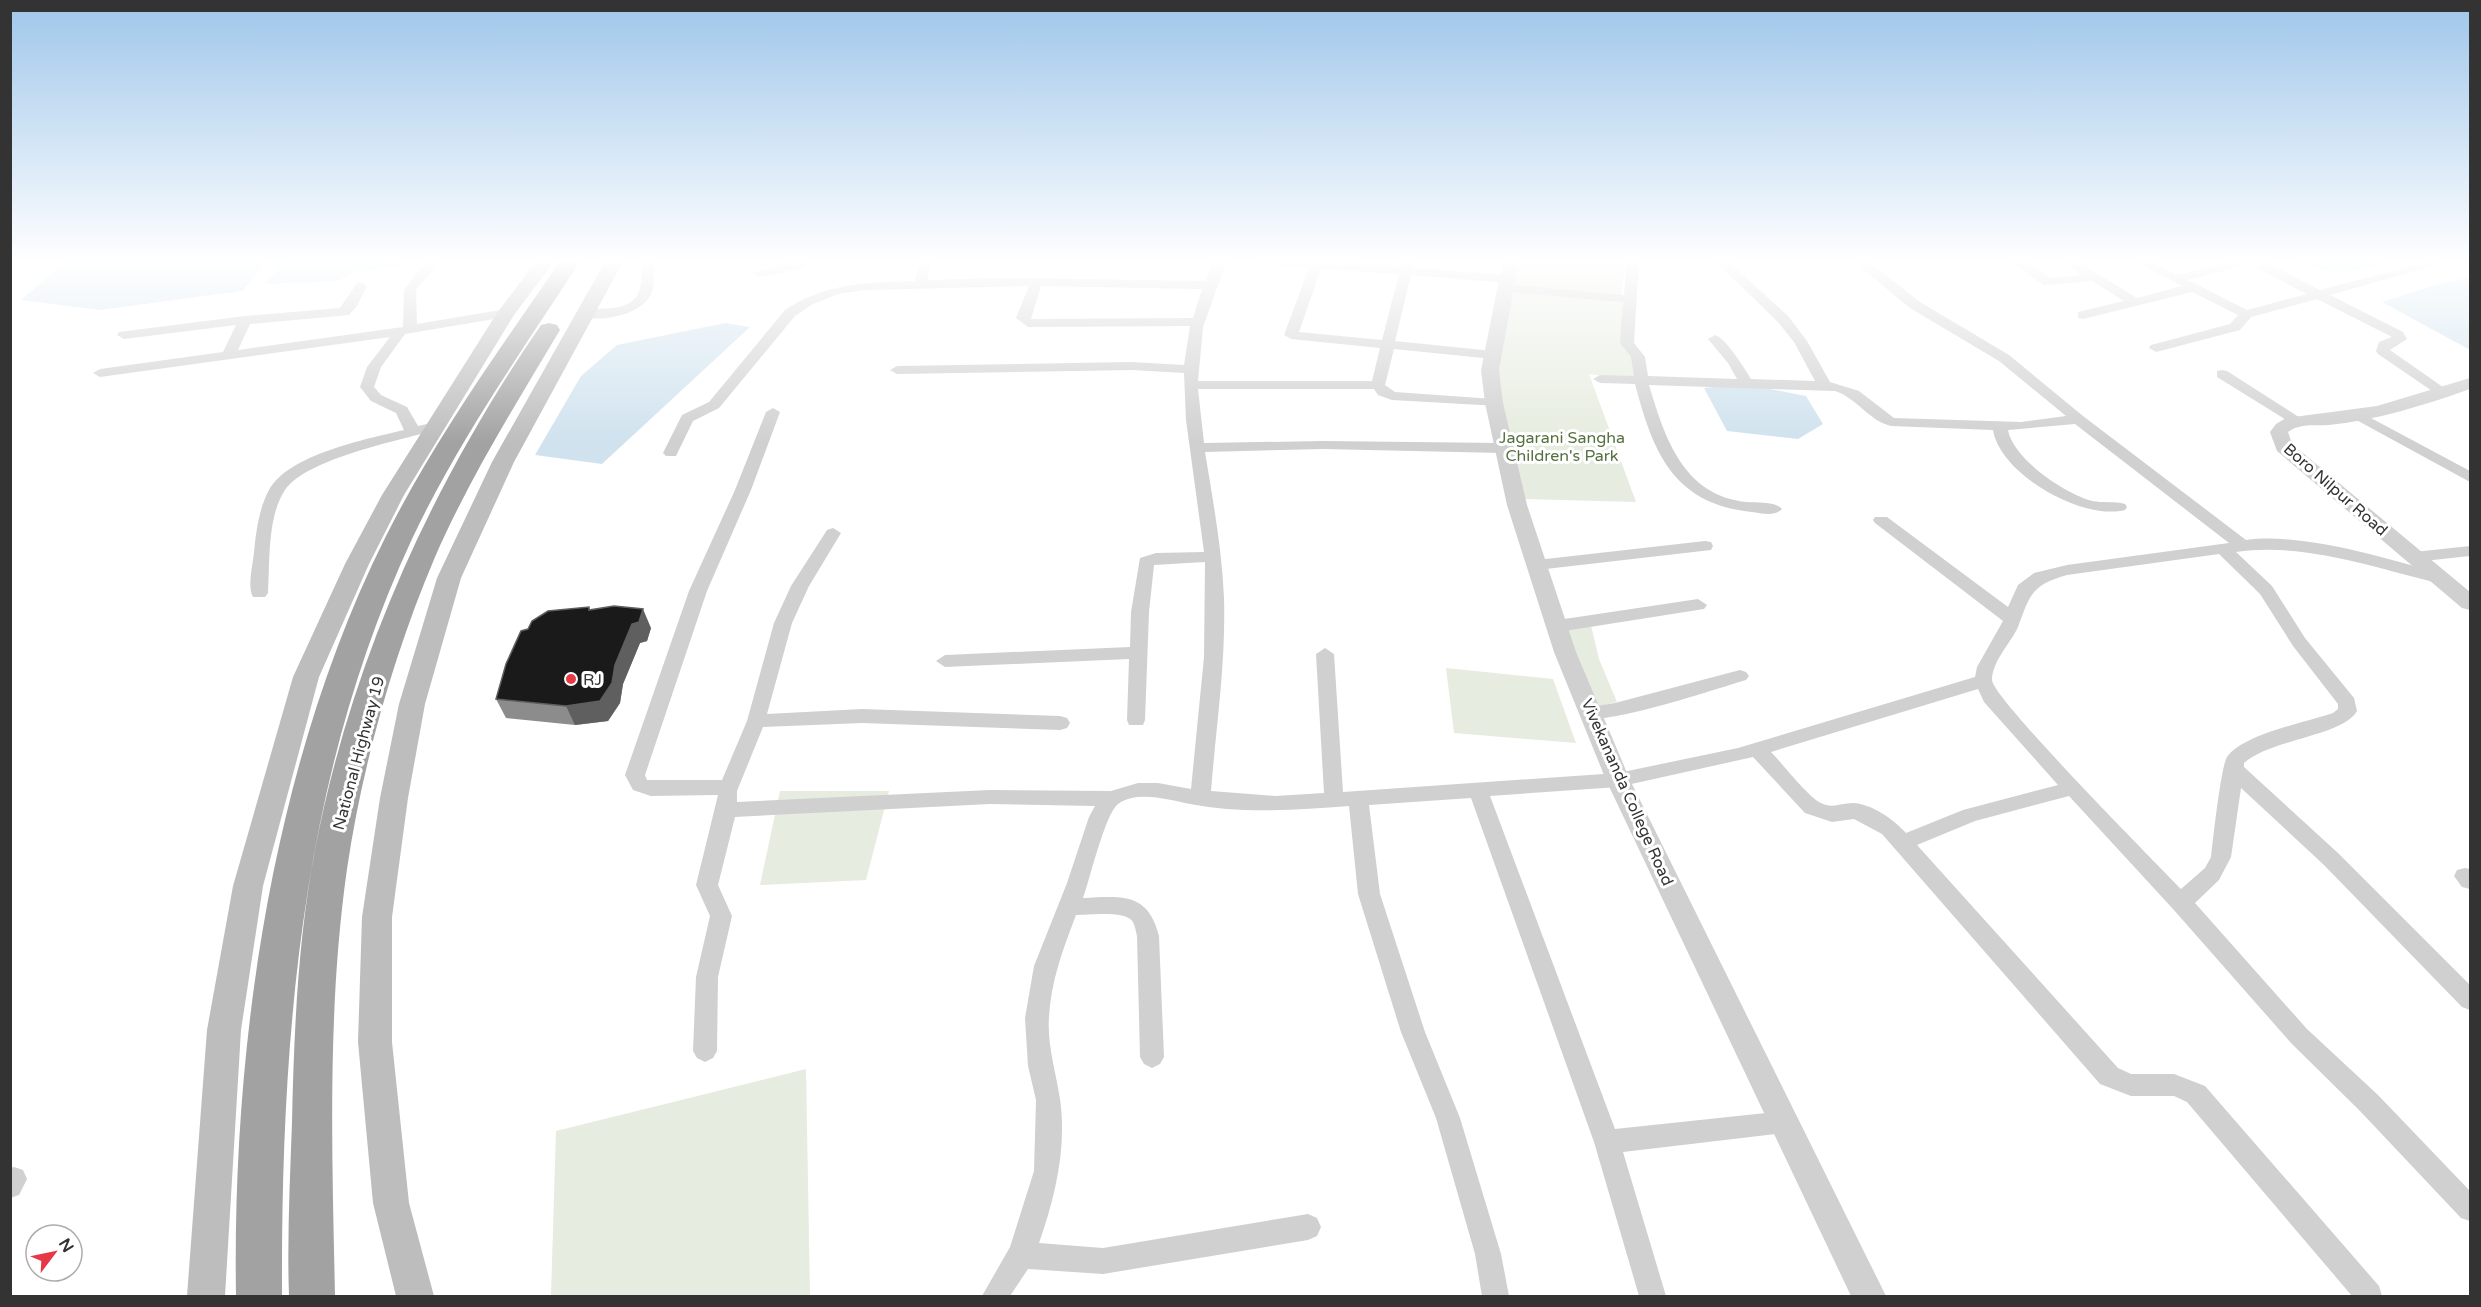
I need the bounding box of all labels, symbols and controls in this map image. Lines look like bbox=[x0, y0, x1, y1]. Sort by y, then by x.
park label: Jagarani Sangha Children's Park bbox=[1499, 428, 1625, 466]
street label: Boro Nilpur Road bbox=[2279, 439, 2392, 540]
place label: RJ bbox=[583, 670, 602, 690]
marker: RJ bbox=[564, 672, 578, 686]
street label: National Highway 19 bbox=[329, 674, 389, 832]
street label: Vivekananda College Road bbox=[1577, 696, 1677, 889]
north arrow bbox=[24, 1223, 84, 1283]
text: N bbox=[54, 1235, 78, 1256]

